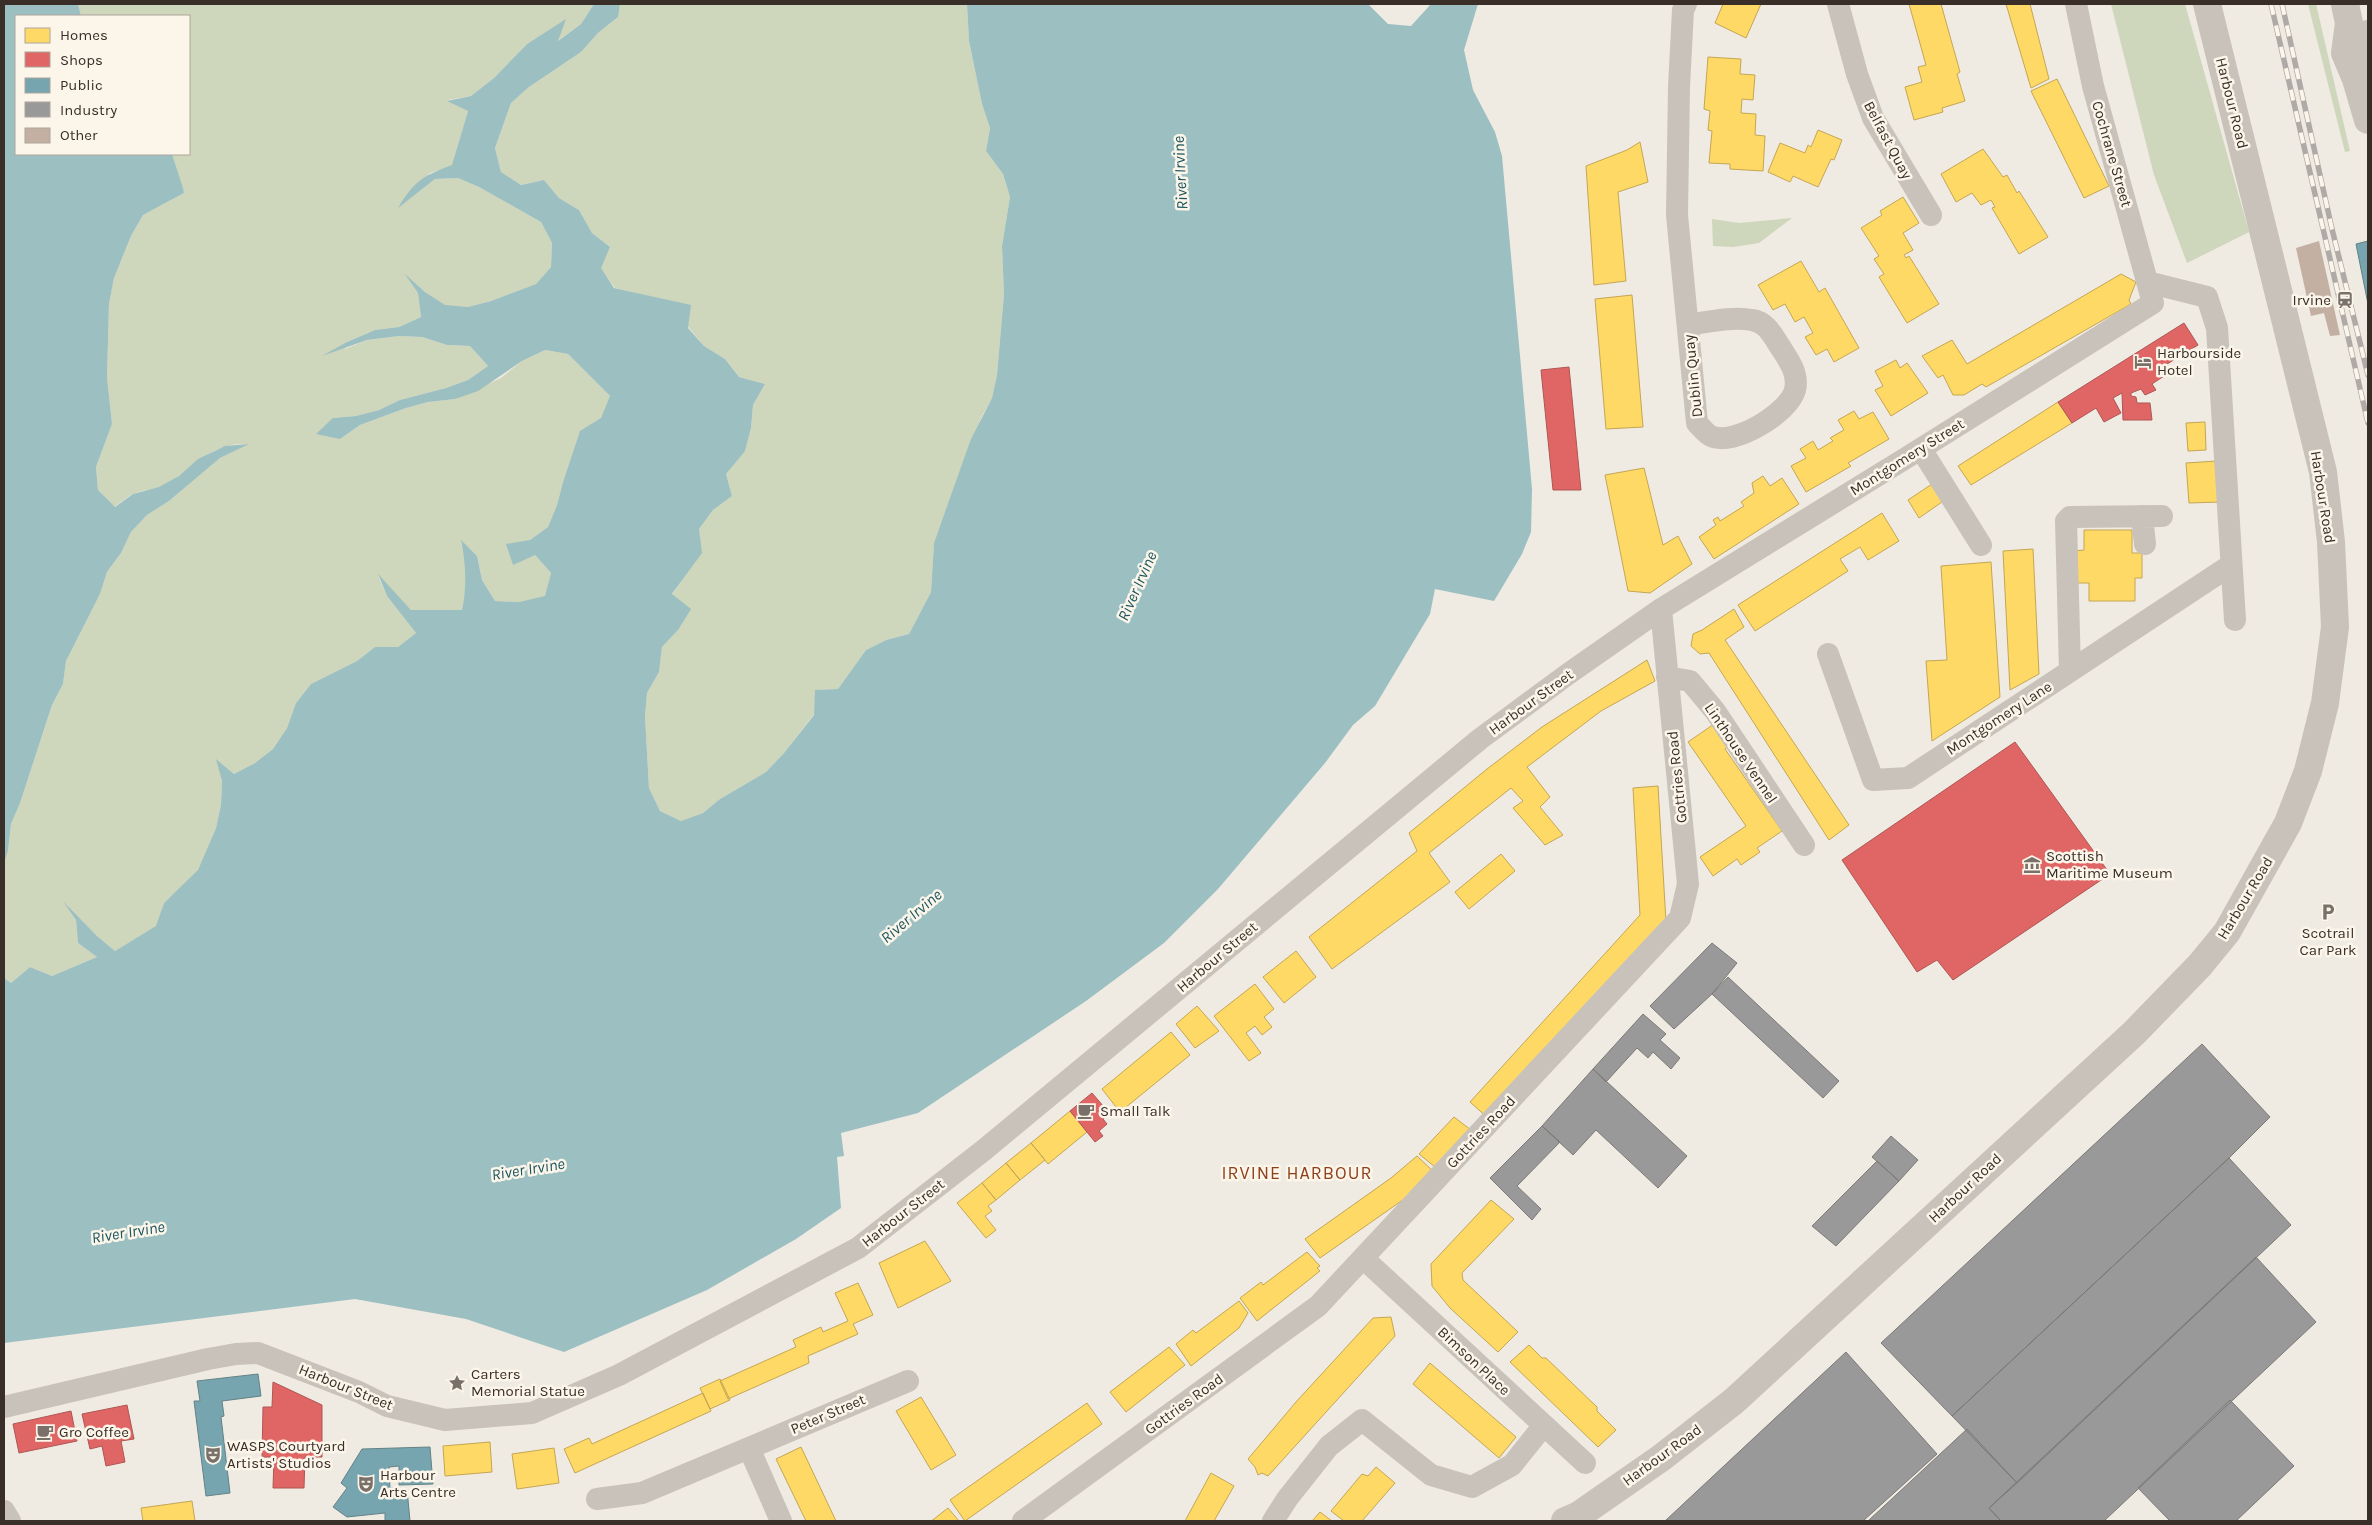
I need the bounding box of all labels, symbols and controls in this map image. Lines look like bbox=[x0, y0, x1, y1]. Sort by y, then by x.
legend bbox=[15, 15, 190, 155]
text: Homes bbox=[60, 26, 108, 44]
text: Shops bbox=[60, 51, 103, 69]
street label: Harbour Road bbox=[2212, 56, 2252, 150]
text: Public bbox=[60, 76, 103, 94]
street label: Belfast Quay bbox=[1860, 98, 1916, 182]
street label: Cochrane Street bbox=[2088, 99, 2136, 209]
text: Industry bbox=[60, 101, 117, 119]
text: Other bbox=[60, 126, 98, 144]
water label: River Irvine bbox=[1169, 135, 1191, 210]
station icon: Irvine bbox=[2335, 290, 2355, 310]
place label: Irvine bbox=[2293, 291, 2331, 309]
street label: Dublin Quay bbox=[1680, 334, 1706, 418]
place label: Harbourside Hotel bbox=[2157, 344, 2241, 379]
hotel icon: Harbourside Hotel bbox=[2133, 352, 2153, 372]
street label: Montgomery Street bbox=[1847, 414, 1968, 499]
street label: Harbour Road bbox=[2307, 449, 2339, 545]
water label: River Irvine bbox=[1113, 548, 1161, 624]
street label: Harbour Street bbox=[1485, 665, 1577, 739]
street label: Montgomery Lane bbox=[1943, 677, 2055, 759]
street label: Linthouse Vennel bbox=[1701, 699, 1781, 807]
street label: Gottries Road bbox=[1663, 730, 1691, 824]
place label: Scottish Maritime Museum bbox=[2046, 847, 2173, 882]
street label: Harbour Road bbox=[2213, 853, 2277, 943]
museum icon: Scottish Maritime Museum bbox=[2022, 855, 2042, 875]
water label: River Irvine bbox=[877, 885, 946, 947]
parking icon: Scotrail Car Park bbox=[2318, 902, 2338, 922]
street label: Harbour Street bbox=[1173, 918, 1261, 996]
place label: Scotrail Car Park bbox=[2300, 924, 2356, 959]
street label: Gottries Road bbox=[1443, 1092, 1519, 1172]
cafe icon: Small Talk bbox=[1076, 1101, 1096, 1121]
place label: Small Talk bbox=[1100, 1102, 1170, 1120]
street label: Harbour Road bbox=[1925, 1150, 2005, 1226]
water label: River Irvine bbox=[490, 1154, 567, 1184]
district label: IRVINE HARBOUR bbox=[1222, 1162, 1372, 1184]
street label: Harbour Street bbox=[858, 1175, 948, 1251]
water label: River Irvine bbox=[90, 1217, 167, 1247]
street label: Bimson Place bbox=[1434, 1323, 1514, 1399]
street label: Harbour Street bbox=[296, 1360, 396, 1414]
place label: Carters Memorial Statue bbox=[471, 1365, 585, 1400]
street label: Gottries Road bbox=[1141, 1369, 1227, 1439]
place icon: Carters Memorial Statue bbox=[447, 1373, 467, 1393]
street label: Peter Street bbox=[788, 1390, 868, 1438]
street label: Harbour Road bbox=[1619, 1420, 1705, 1490]
cafe icon: Gro Coffee bbox=[35, 1422, 55, 1442]
place label: Gro Coffee bbox=[59, 1423, 129, 1441]
place label: WASPS Courtyard Artists' Studios bbox=[227, 1437, 346, 1472]
theatre icon: WASPS Courtyard Artists' Studios bbox=[203, 1445, 223, 1465]
place label: Harbour Arts Centre bbox=[380, 1466, 456, 1501]
theatre icon: Harbour Arts Centre bbox=[356, 1474, 376, 1494]

